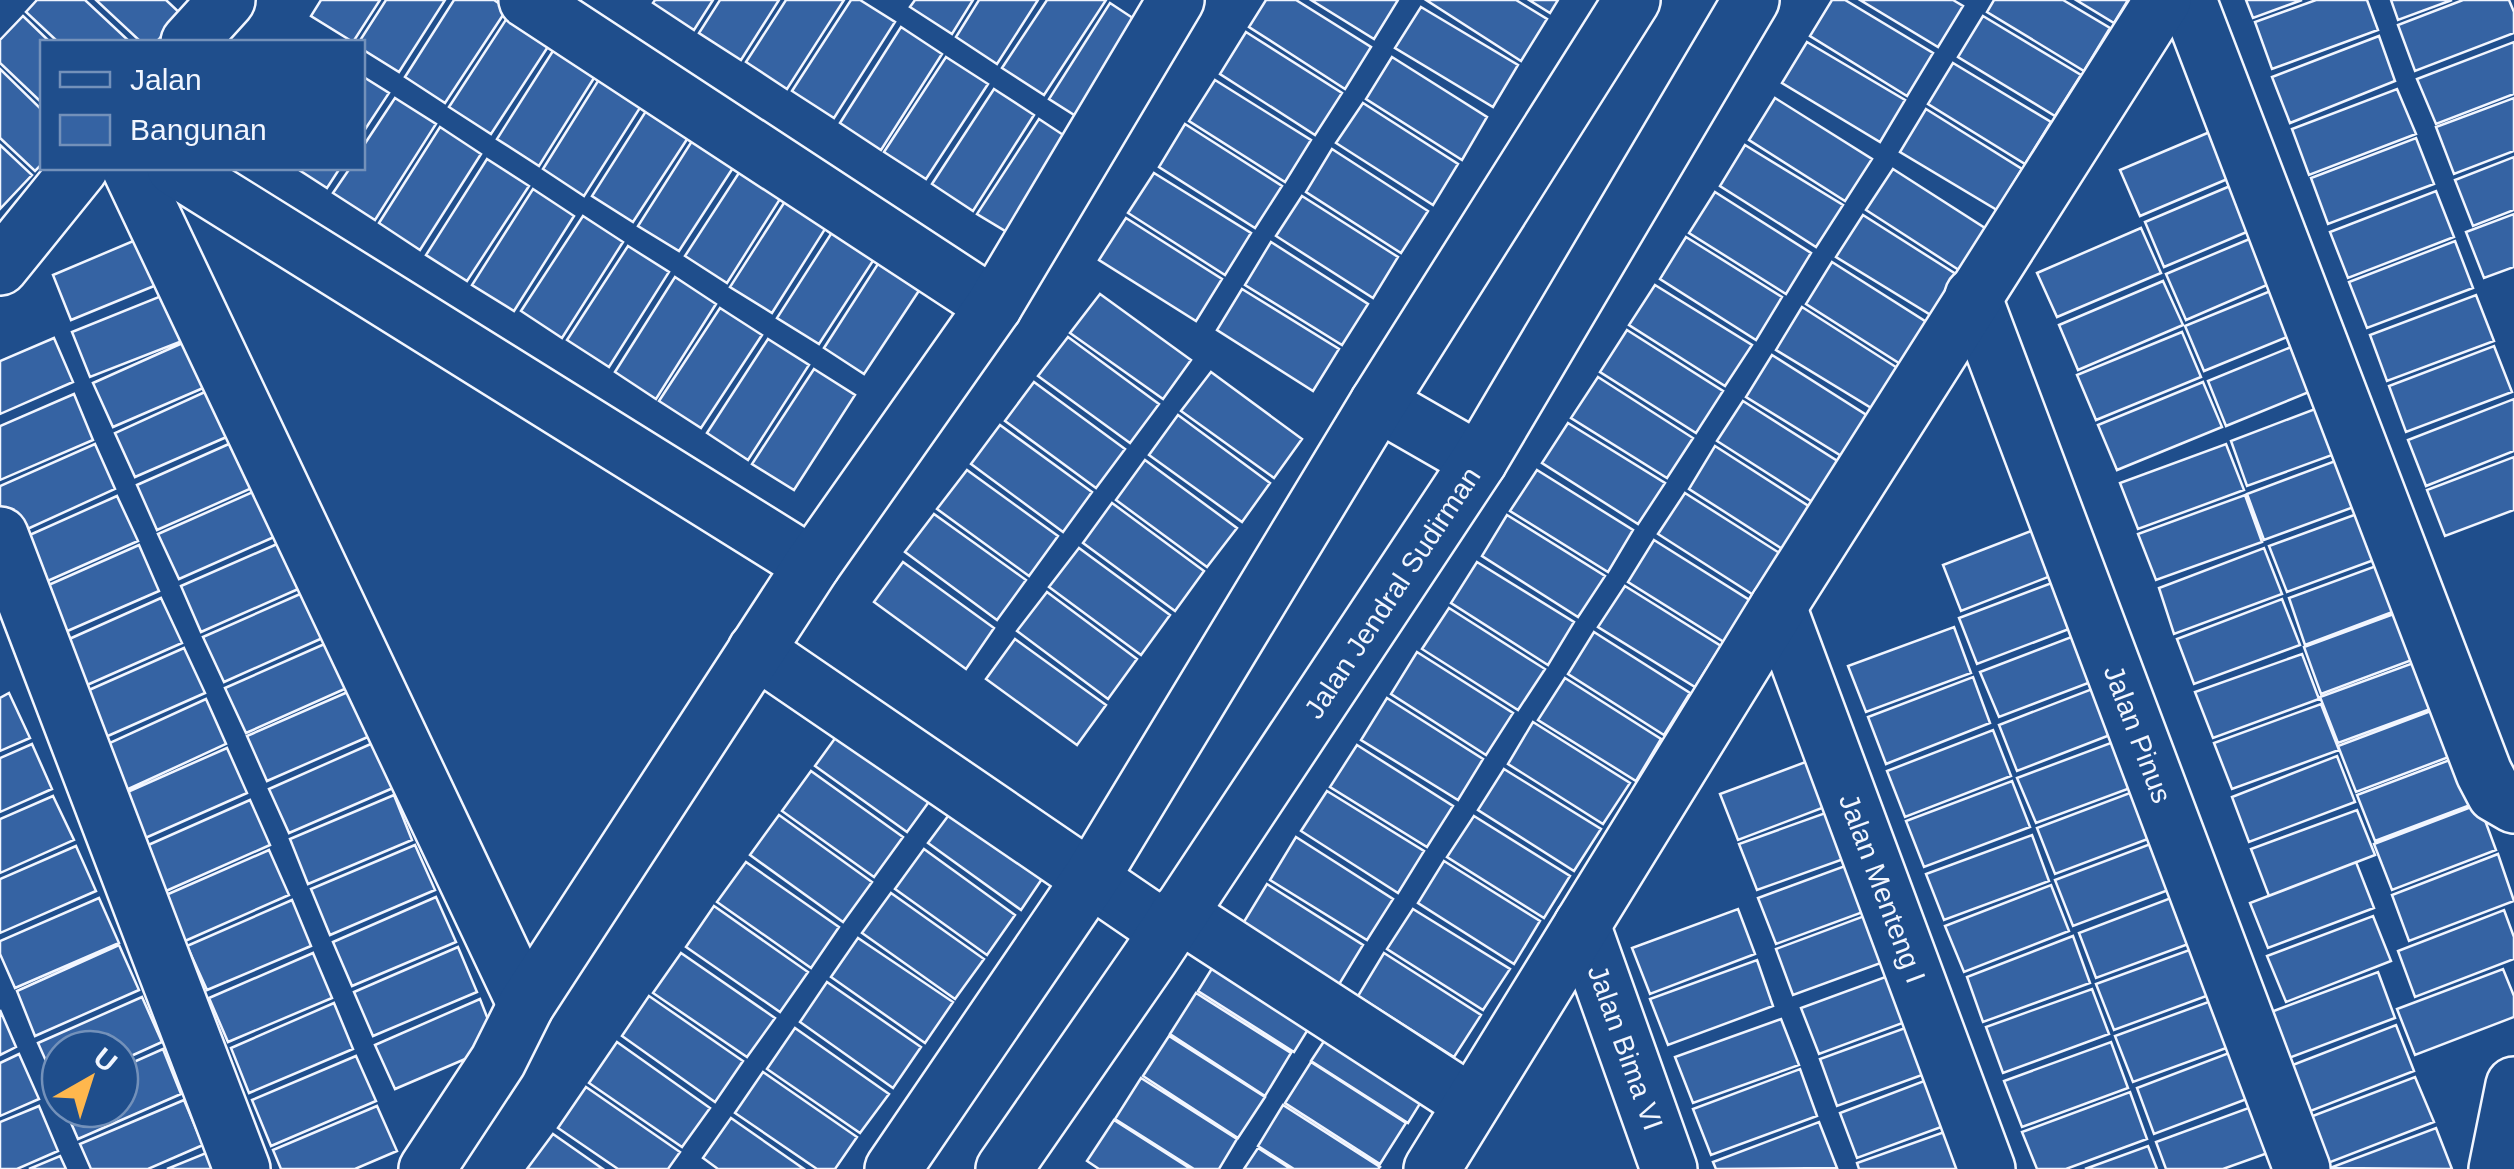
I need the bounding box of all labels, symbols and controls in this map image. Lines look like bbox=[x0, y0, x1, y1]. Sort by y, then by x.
legend bbox=[40, 40, 365, 170]
text: Jalan bbox=[130, 63, 202, 96]
text: Bangunan bbox=[130, 113, 267, 146]
street label: Jalan Jendral Sudirman bbox=[1298, 461, 1487, 724]
street label: Jalan Pinus bbox=[2098, 661, 2178, 807]
street label: Jalan Menteng I bbox=[1833, 790, 1931, 987]
street label: Jalan Bima VI bbox=[1582, 961, 1669, 1134]
north arrow bbox=[40, 1029, 140, 1129]
text: U bbox=[88, 1042, 123, 1078]

